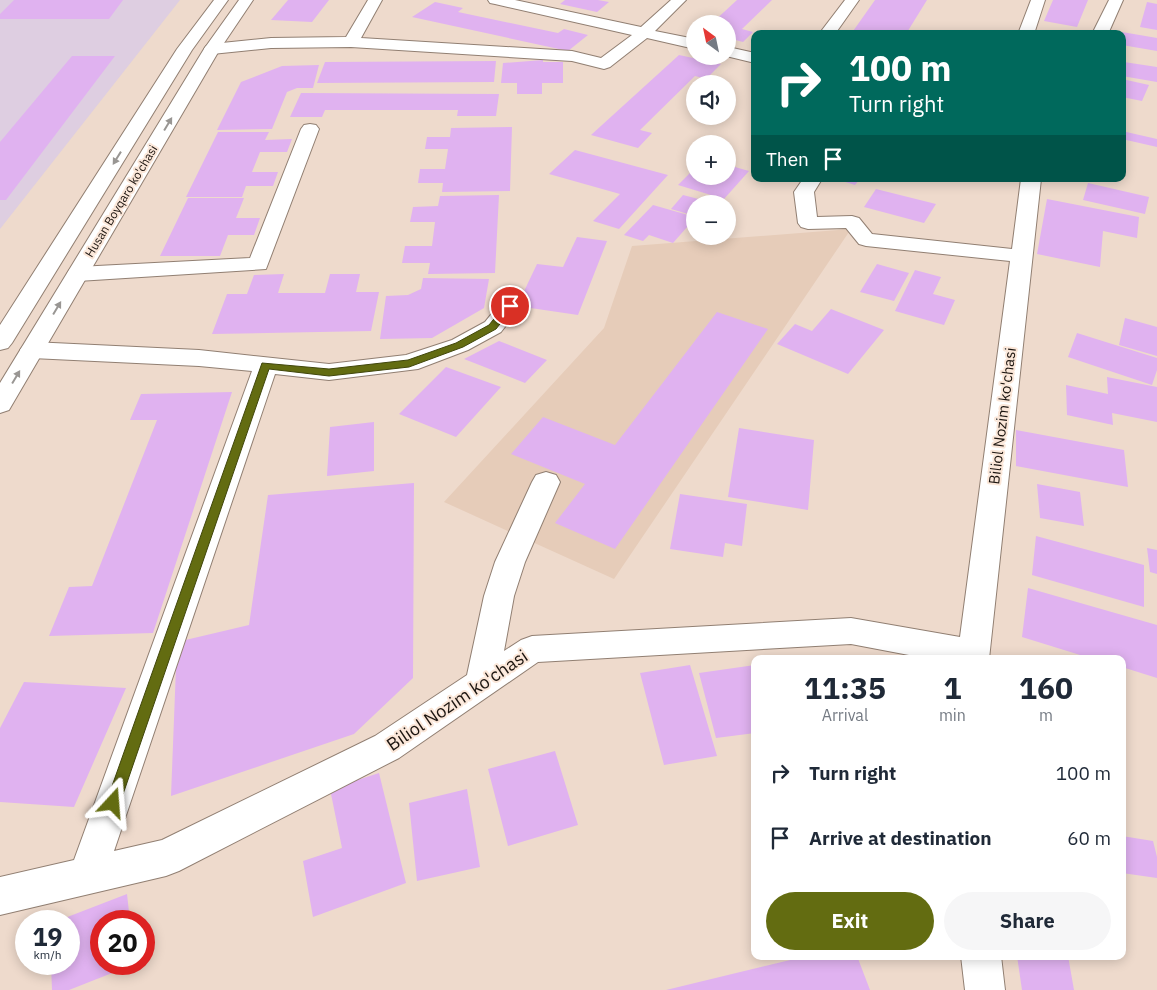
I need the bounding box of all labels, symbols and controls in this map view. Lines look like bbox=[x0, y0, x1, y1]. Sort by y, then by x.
north arrow bbox=[686, 15, 736, 65]
map controls bbox=[686, 15, 736, 245]
text: 100 m bbox=[849, 45, 952, 91]
icon: right bbox=[766, 50, 831, 115]
button: sound bbox=[686, 75, 736, 125]
text: Turn right bbox=[849, 89, 944, 118]
one-way arrow bbox=[163, 117, 172, 130]
button: + bbox=[686, 135, 736, 185]
street label: Husan Boyqaro ko'chasi bbox=[82, 142, 160, 260]
icon: arrive bbox=[819, 145, 847, 173]
text: Then bbox=[766, 147, 809, 171]
one-way arrow bbox=[112, 151, 122, 164]
button: − bbox=[686, 195, 736, 245]
pin bbox=[489, 285, 531, 327]
icon: arrive bbox=[496, 292, 524, 320]
one-way arrow bbox=[53, 302, 62, 315]
street label: Biliol Nozim ko'chasi bbox=[984, 346, 1020, 486]
one-way arrow bbox=[12, 370, 21, 383]
street label: Biliol Nozim ko'chasi bbox=[382, 644, 532, 756]
text: 11:35 bbox=[804, 668, 886, 707]
text: 1 bbox=[943, 668, 961, 707]
text: 160 bbox=[1019, 668, 1073, 707]
text: Arrival bbox=[822, 705, 868, 725]
text: min bbox=[939, 705, 966, 725]
text: m bbox=[1039, 705, 1053, 725]
icon: right bbox=[766, 759, 794, 787]
text: Turn right bbox=[809, 761, 896, 785]
text: 100 m bbox=[1056, 761, 1111, 785]
position arrow bbox=[86, 776, 138, 828]
icon: arrive bbox=[766, 824, 794, 852]
text: Arrive at destination bbox=[809, 826, 992, 850]
text: 60 m bbox=[1067, 826, 1111, 850]
button: Exit bbox=[766, 892, 934, 950]
button: Share bbox=[944, 892, 1111, 950]
speed limit sign: 20 bbox=[90, 910, 155, 975]
text: 19 bbox=[32, 920, 63, 953]
text: km/h bbox=[33, 947, 62, 962]

